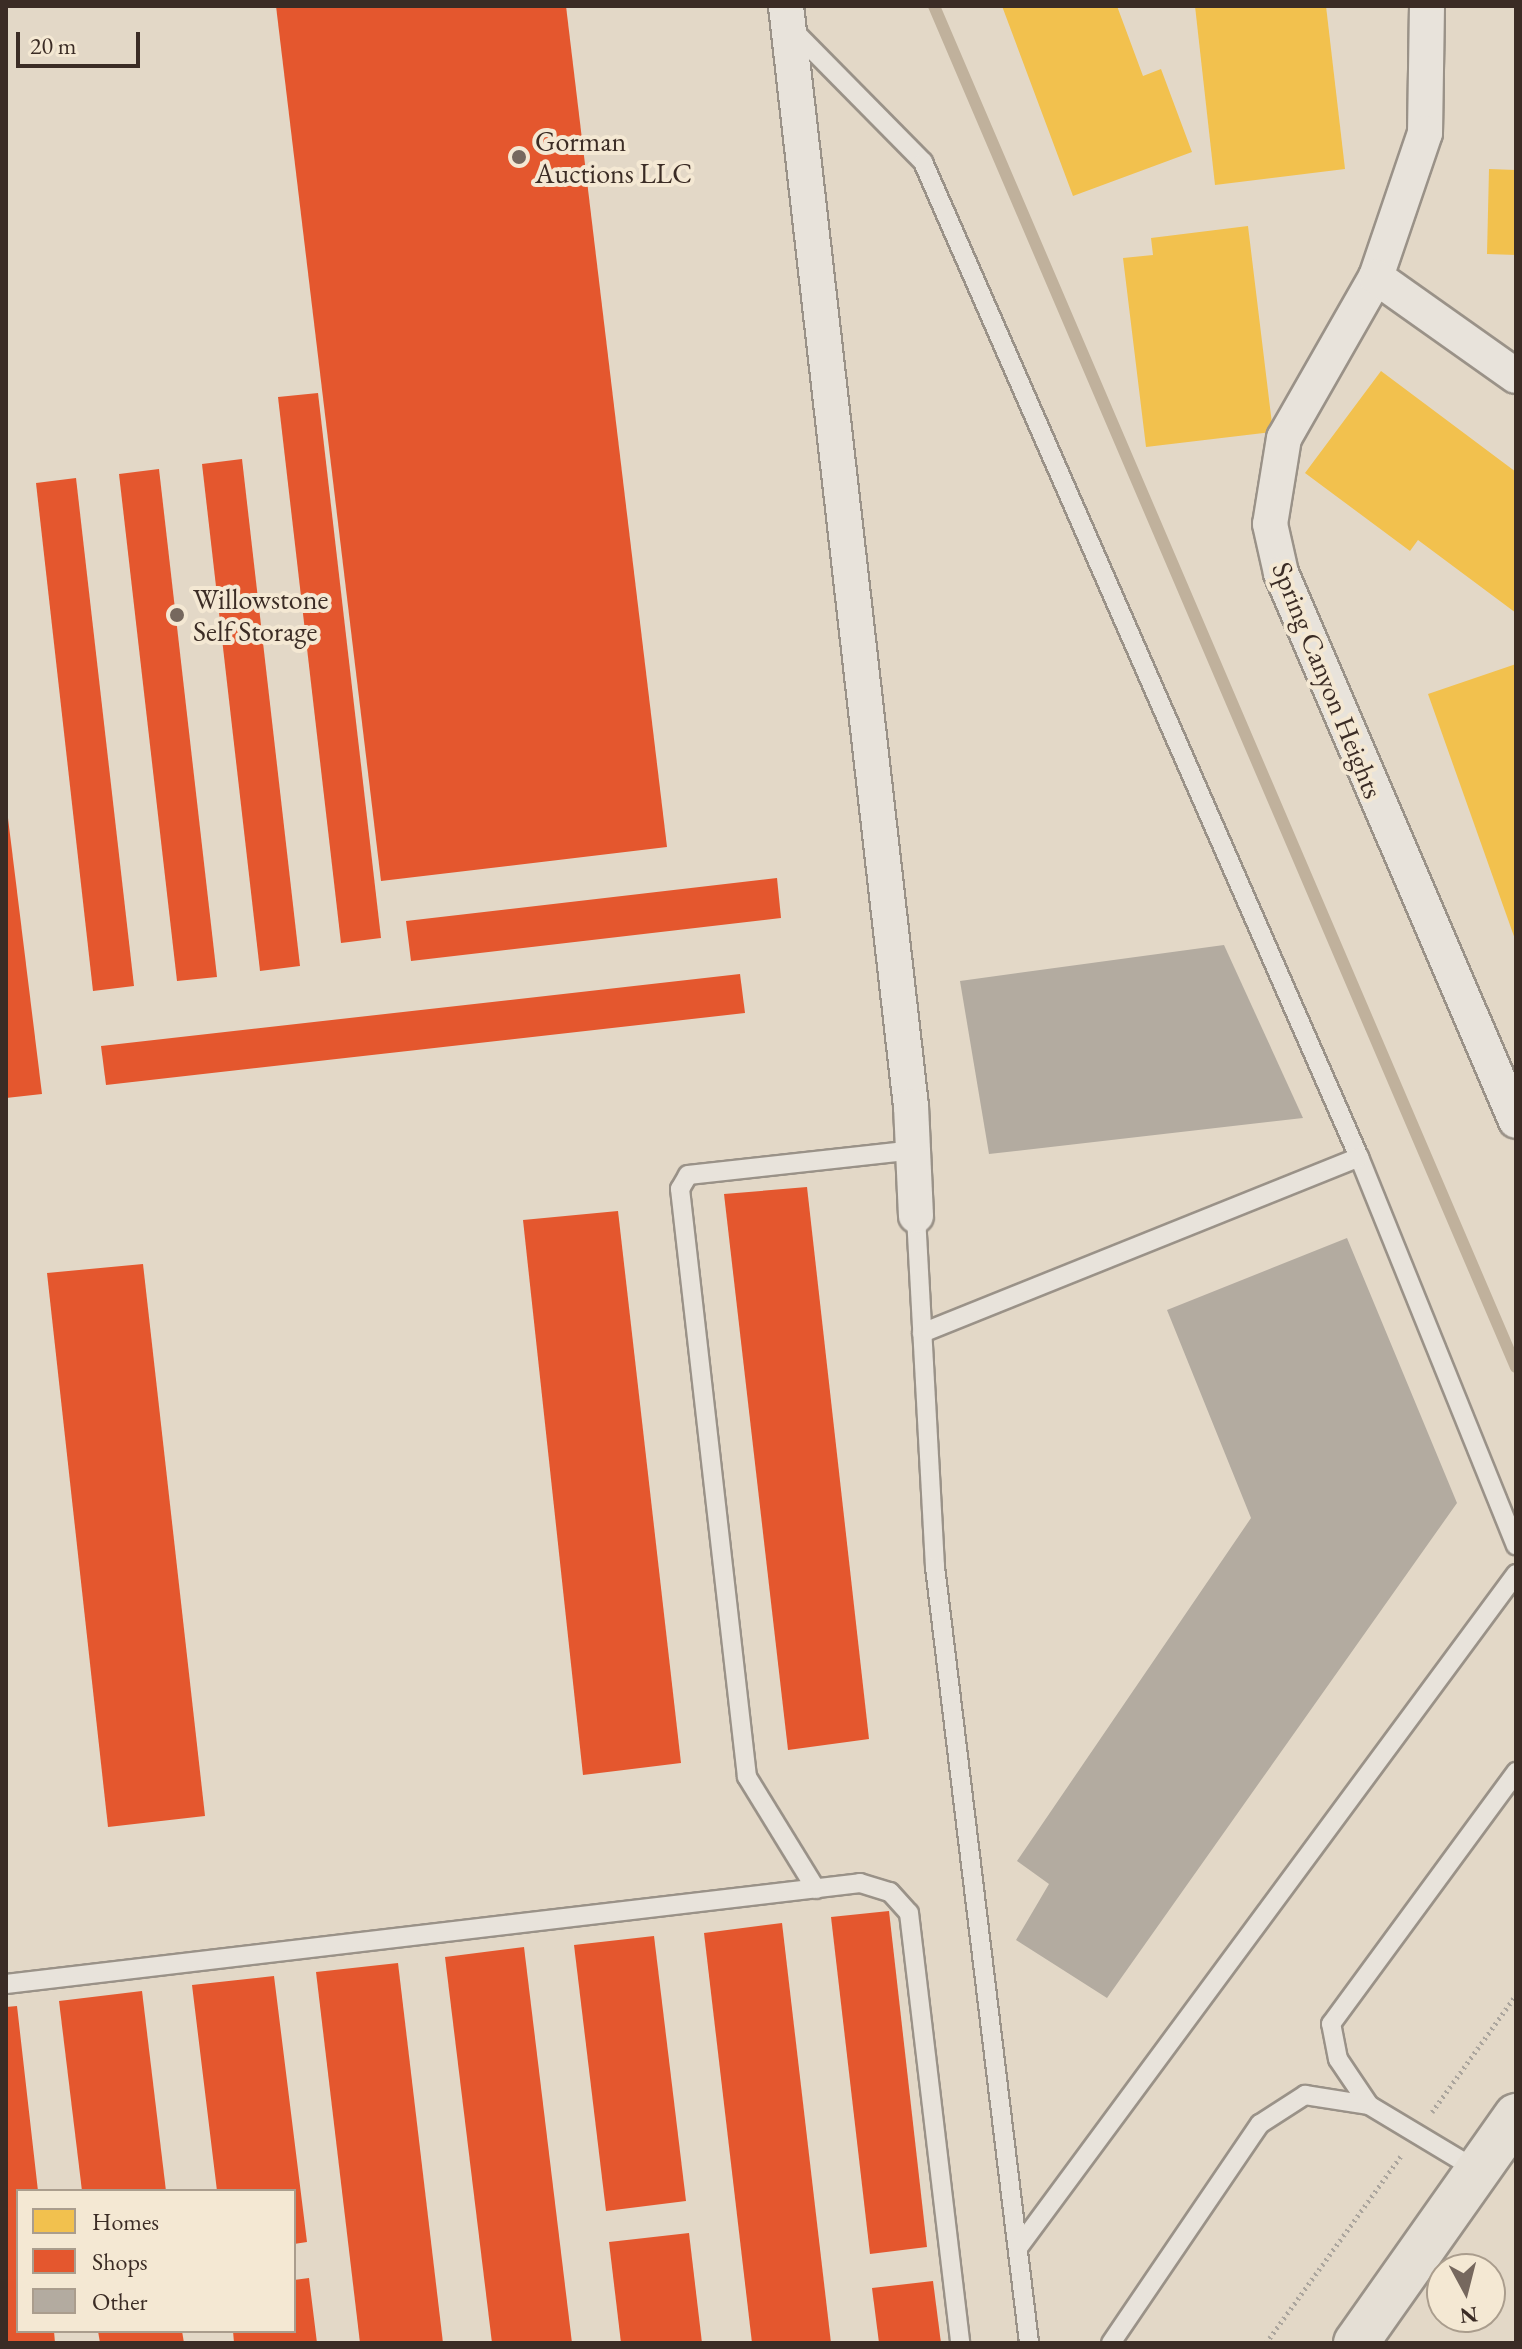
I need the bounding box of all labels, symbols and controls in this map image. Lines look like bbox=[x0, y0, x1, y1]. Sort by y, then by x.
scale bar bbox=[20, 16, 144, 66]
text: 20 m bbox=[30, 30, 77, 61]
place label: Gorman Auctions LLC bbox=[535, 124, 692, 190]
marker: Gorman Auctions LLC bbox=[510, 148, 528, 166]
street label: Spring Canyon Heights bbox=[1265, 557, 1391, 803]
place label: Willowstone Self Storage bbox=[193, 582, 328, 648]
marker: Willowstone Self Storage bbox=[168, 606, 186, 624]
legend bbox=[16, 2189, 296, 2333]
text: Homes bbox=[92, 2206, 159, 2237]
text: Shops bbox=[92, 2246, 148, 2277]
north arrow bbox=[1426, 2253, 1506, 2333]
text: Other bbox=[92, 2286, 148, 2317]
text: N bbox=[1458, 2300, 1479, 2331]

